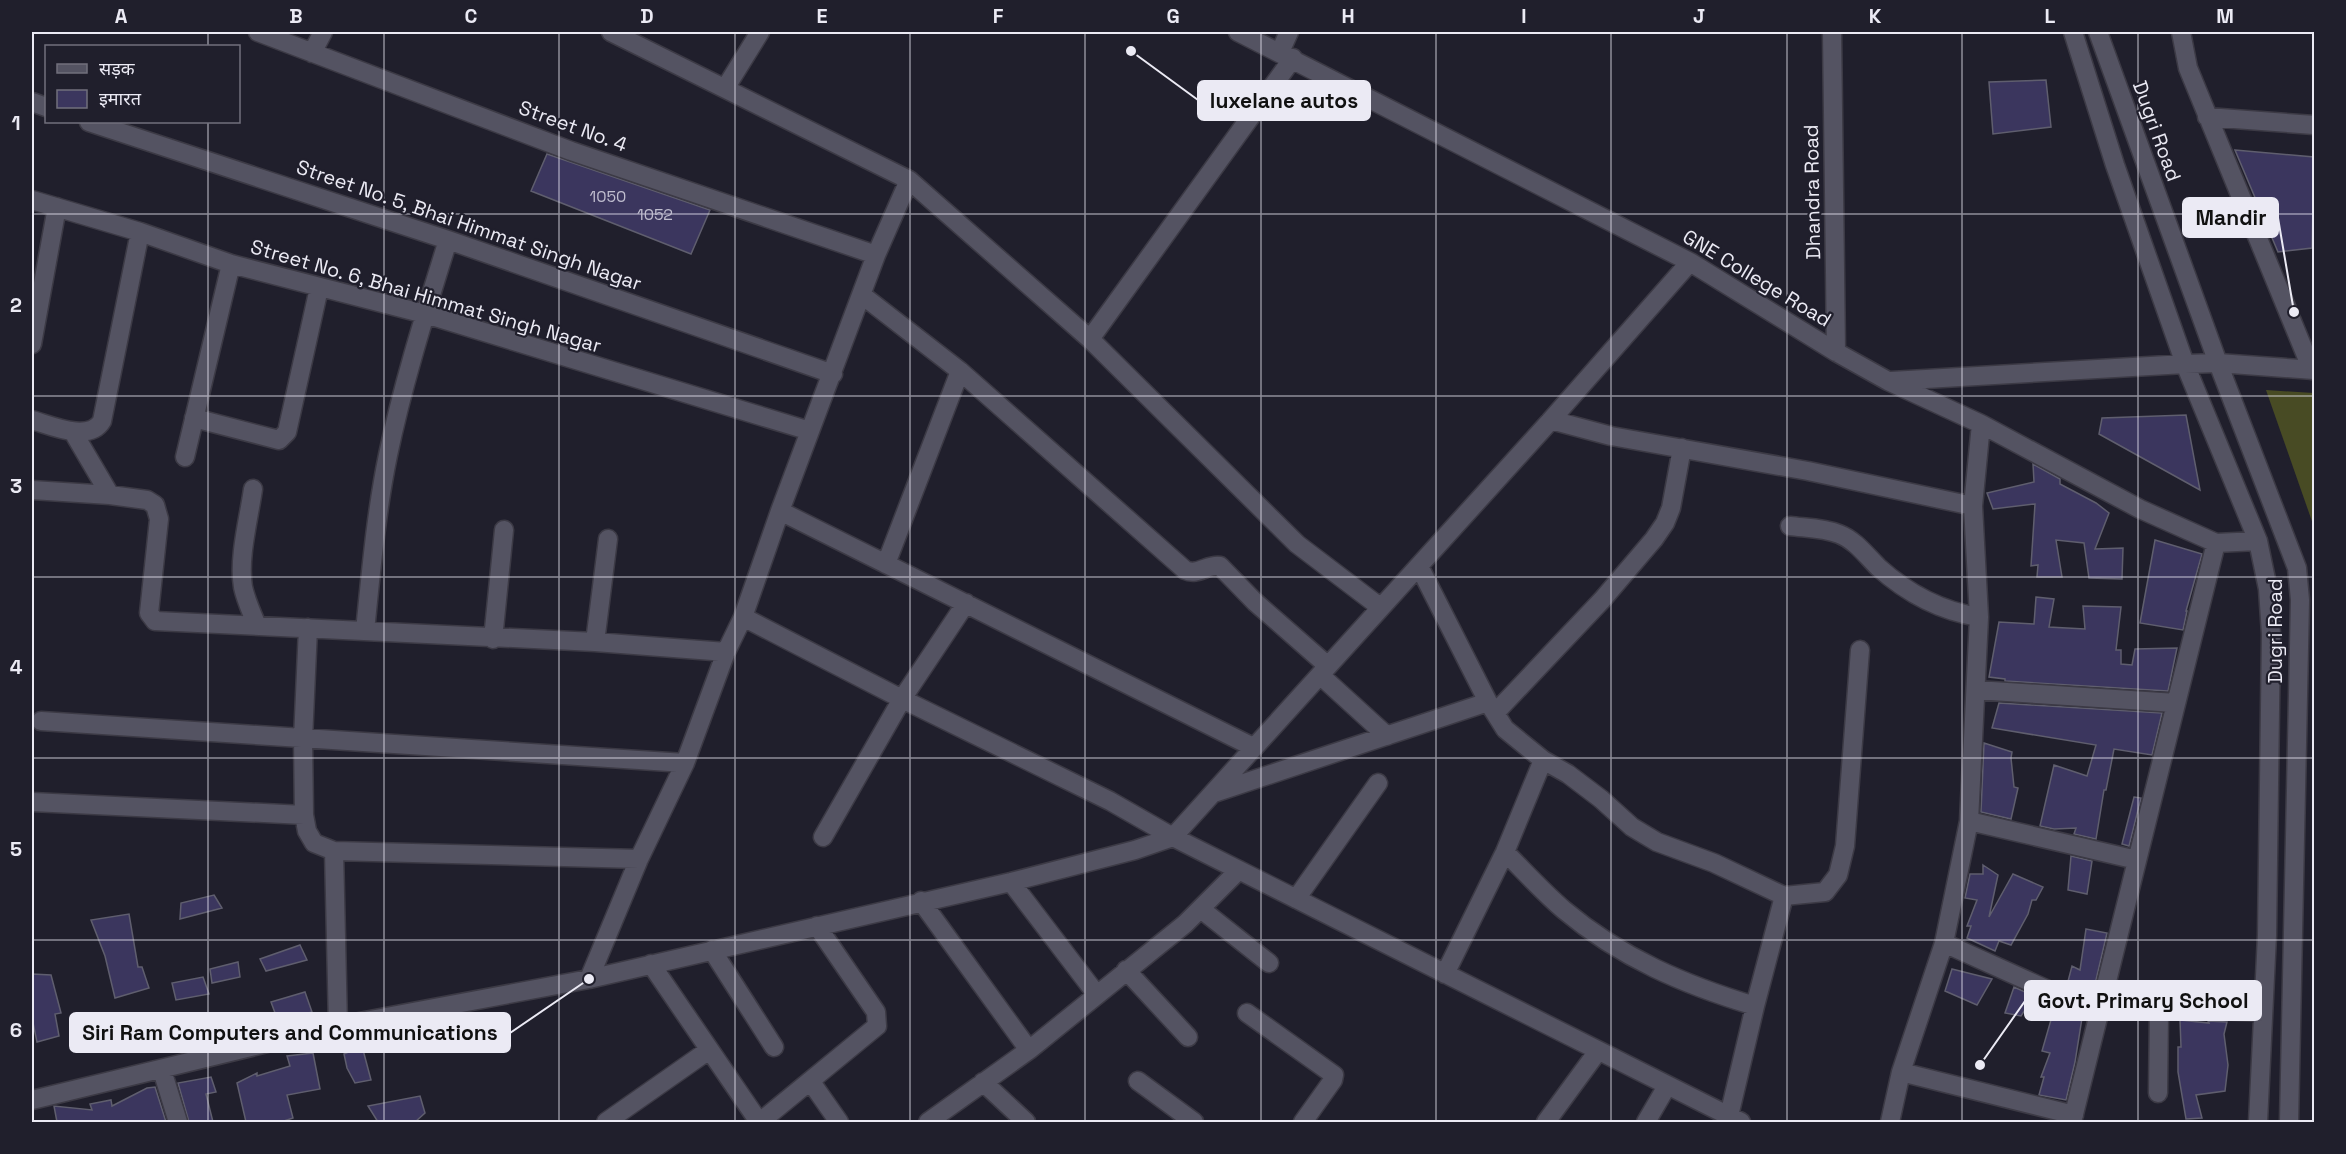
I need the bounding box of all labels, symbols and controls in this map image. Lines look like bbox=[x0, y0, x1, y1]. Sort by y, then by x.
text: A bbox=[115, 3, 128, 29]
text: B bbox=[289, 3, 303, 29]
text: C bbox=[465, 3, 478, 29]
text: D bbox=[640, 3, 654, 29]
text: E bbox=[816, 3, 828, 29]
text: F bbox=[993, 3, 1004, 29]
text: G bbox=[1166, 3, 1180, 29]
text: H bbox=[1341, 3, 1355, 29]
text: I bbox=[1521, 3, 1527, 29]
text: J bbox=[1693, 3, 1705, 29]
text: K bbox=[1869, 3, 1882, 29]
text: L bbox=[2045, 3, 2056, 29]
text: M bbox=[2216, 3, 2234, 29]
legend bbox=[45, 45, 240, 123]
text: सड़क bbox=[99, 57, 136, 80]
street label: Dugri Road bbox=[2127, 77, 2187, 185]
callout: luxelane autos bbox=[1198, 81, 1370, 120]
text: इमारत bbox=[99, 87, 142, 110]
text: luxelane autos bbox=[1210, 87, 1358, 114]
street label: Street No. 4 bbox=[515, 94, 631, 158]
text: 1 bbox=[11, 110, 21, 136]
street label: Dhandra Road bbox=[1798, 124, 1826, 260]
street label: Street No. 5, Bhai Himmat Singh Nagar bbox=[293, 154, 645, 296]
house number: 1050 bbox=[590, 186, 626, 207]
callout: Mandir bbox=[2183, 198, 2278, 237]
house number: 1052 bbox=[637, 204, 673, 225]
text: Mandir bbox=[2196, 204, 2266, 231]
street label: GNE College Road bbox=[1678, 223, 1836, 333]
street label: Street No. 6, Bhai Himmat Singh Nagar bbox=[248, 233, 604, 359]
text: 2 bbox=[10, 292, 22, 318]
text: 3 bbox=[10, 473, 22, 499]
street label: Dugri Road bbox=[2262, 578, 2288, 684]
text: 4 bbox=[10, 654, 23, 680]
text: 5 bbox=[10, 836, 22, 862]
callout: Govt. Primary School bbox=[2025, 981, 2261, 1020]
text: Govt. Primary School bbox=[2037, 987, 2249, 1014]
callout: Siri Ram Computers and Communications bbox=[70, 1013, 510, 1052]
text: 6 bbox=[10, 1017, 22, 1043]
text: Siri Ram Computers and Communications bbox=[82, 1019, 498, 1046]

